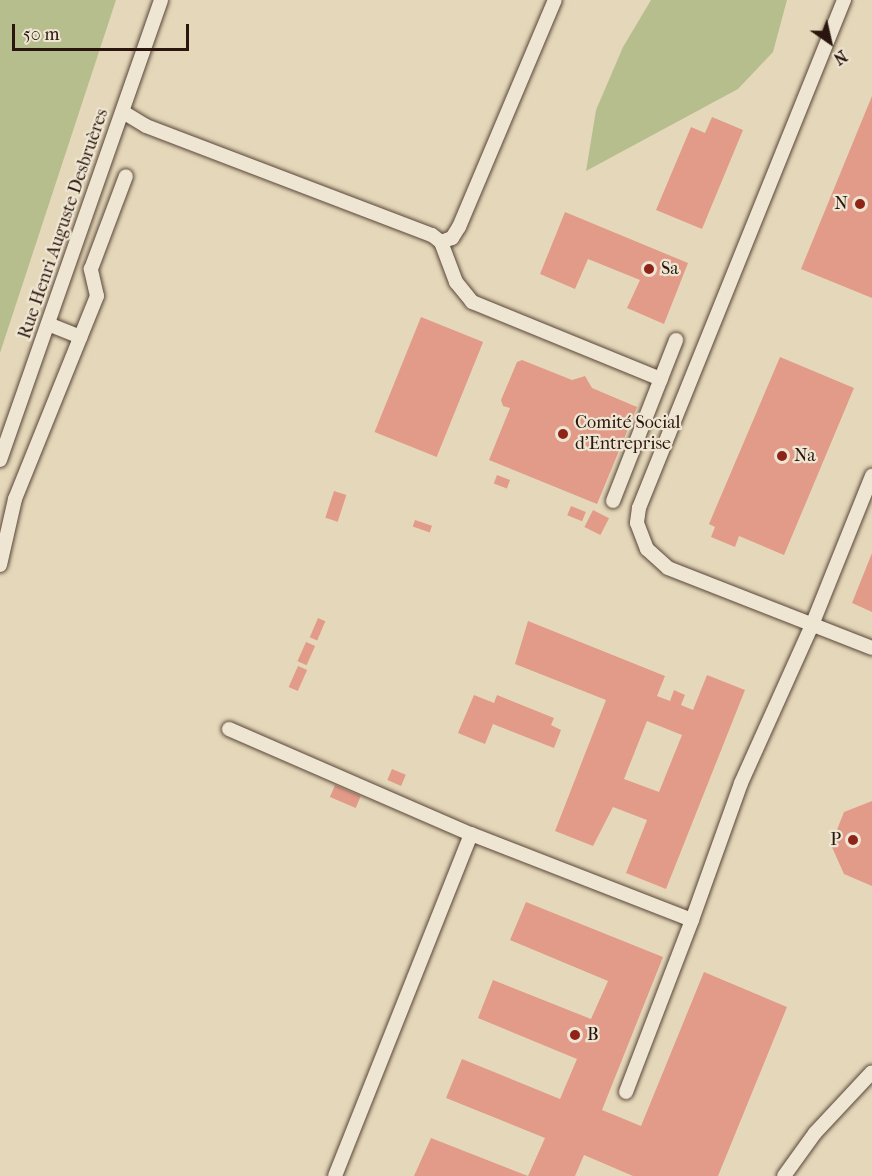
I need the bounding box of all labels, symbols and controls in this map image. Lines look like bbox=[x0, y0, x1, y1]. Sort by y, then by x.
scale bar bbox=[15, 12, 192, 50]
north arrow bbox=[800, 12, 860, 72]
text: 50 m bbox=[23, 24, 59, 45]
text: N bbox=[830, 46, 851, 69]
street label: Rue Henri Auguste Desbruères bbox=[14, 106, 114, 342]
place label: N bbox=[834, 193, 848, 215]
marker: N bbox=[853, 197, 867, 211]
place label: Sa bbox=[661, 258, 679, 280]
marker: Sa bbox=[642, 262, 656, 276]
place label: Comité Social d'Entreprise bbox=[575, 413, 681, 456]
marker: Comité Social d'Entreprise bbox=[556, 427, 570, 441]
place label: Na bbox=[794, 445, 816, 467]
marker: Na bbox=[775, 449, 789, 463]
place label: P bbox=[830, 829, 841, 851]
marker: P bbox=[846, 833, 860, 847]
place label: B bbox=[587, 1024, 599, 1046]
marker: B bbox=[568, 1028, 582, 1042]

